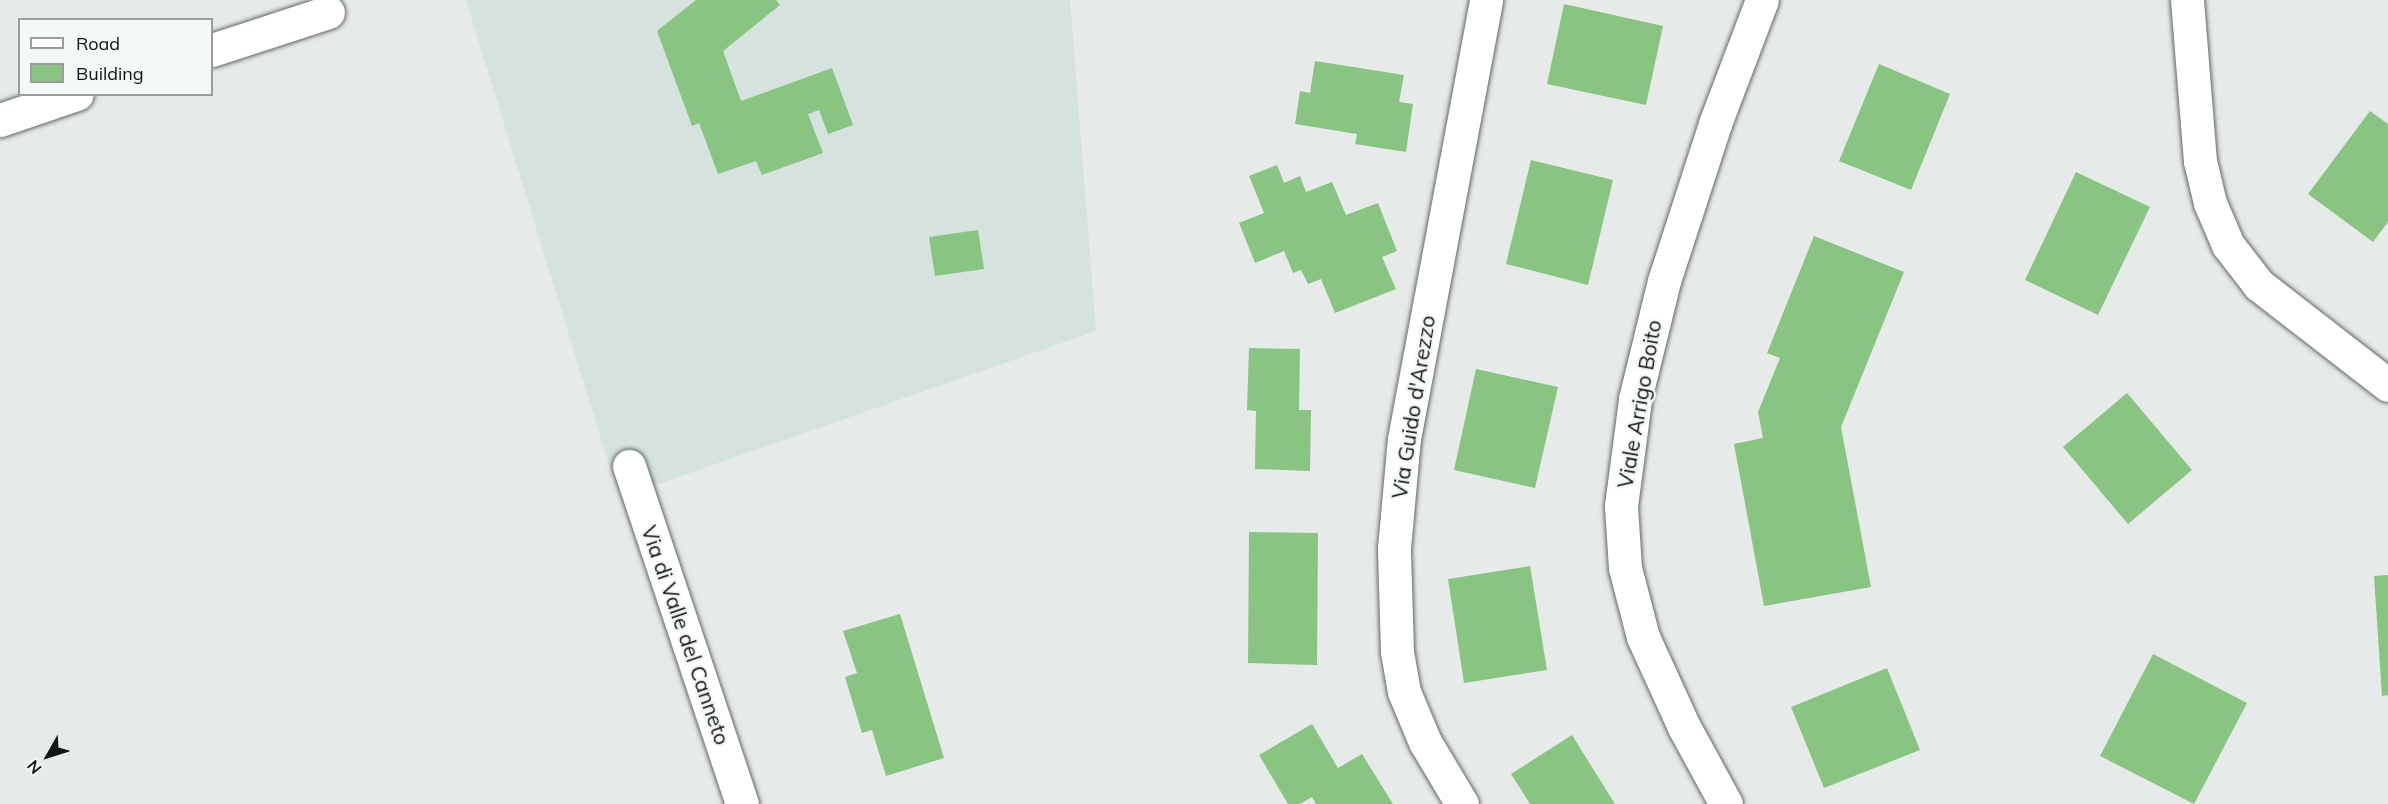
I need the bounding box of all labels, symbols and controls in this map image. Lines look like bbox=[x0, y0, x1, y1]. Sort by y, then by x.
legend bbox=[18, 18, 213, 96]
text: Road bbox=[76, 32, 120, 55]
text: Building bbox=[76, 62, 144, 85]
street label: Via Guido d'Arezzo bbox=[1386, 313, 1440, 501]
street label: Viale Arrigo Boito bbox=[1612, 318, 1666, 490]
street label: Via di Valle del Canneto bbox=[637, 522, 735, 748]
north arrow bbox=[18, 726, 78, 786]
text: N bbox=[22, 756, 46, 778]

